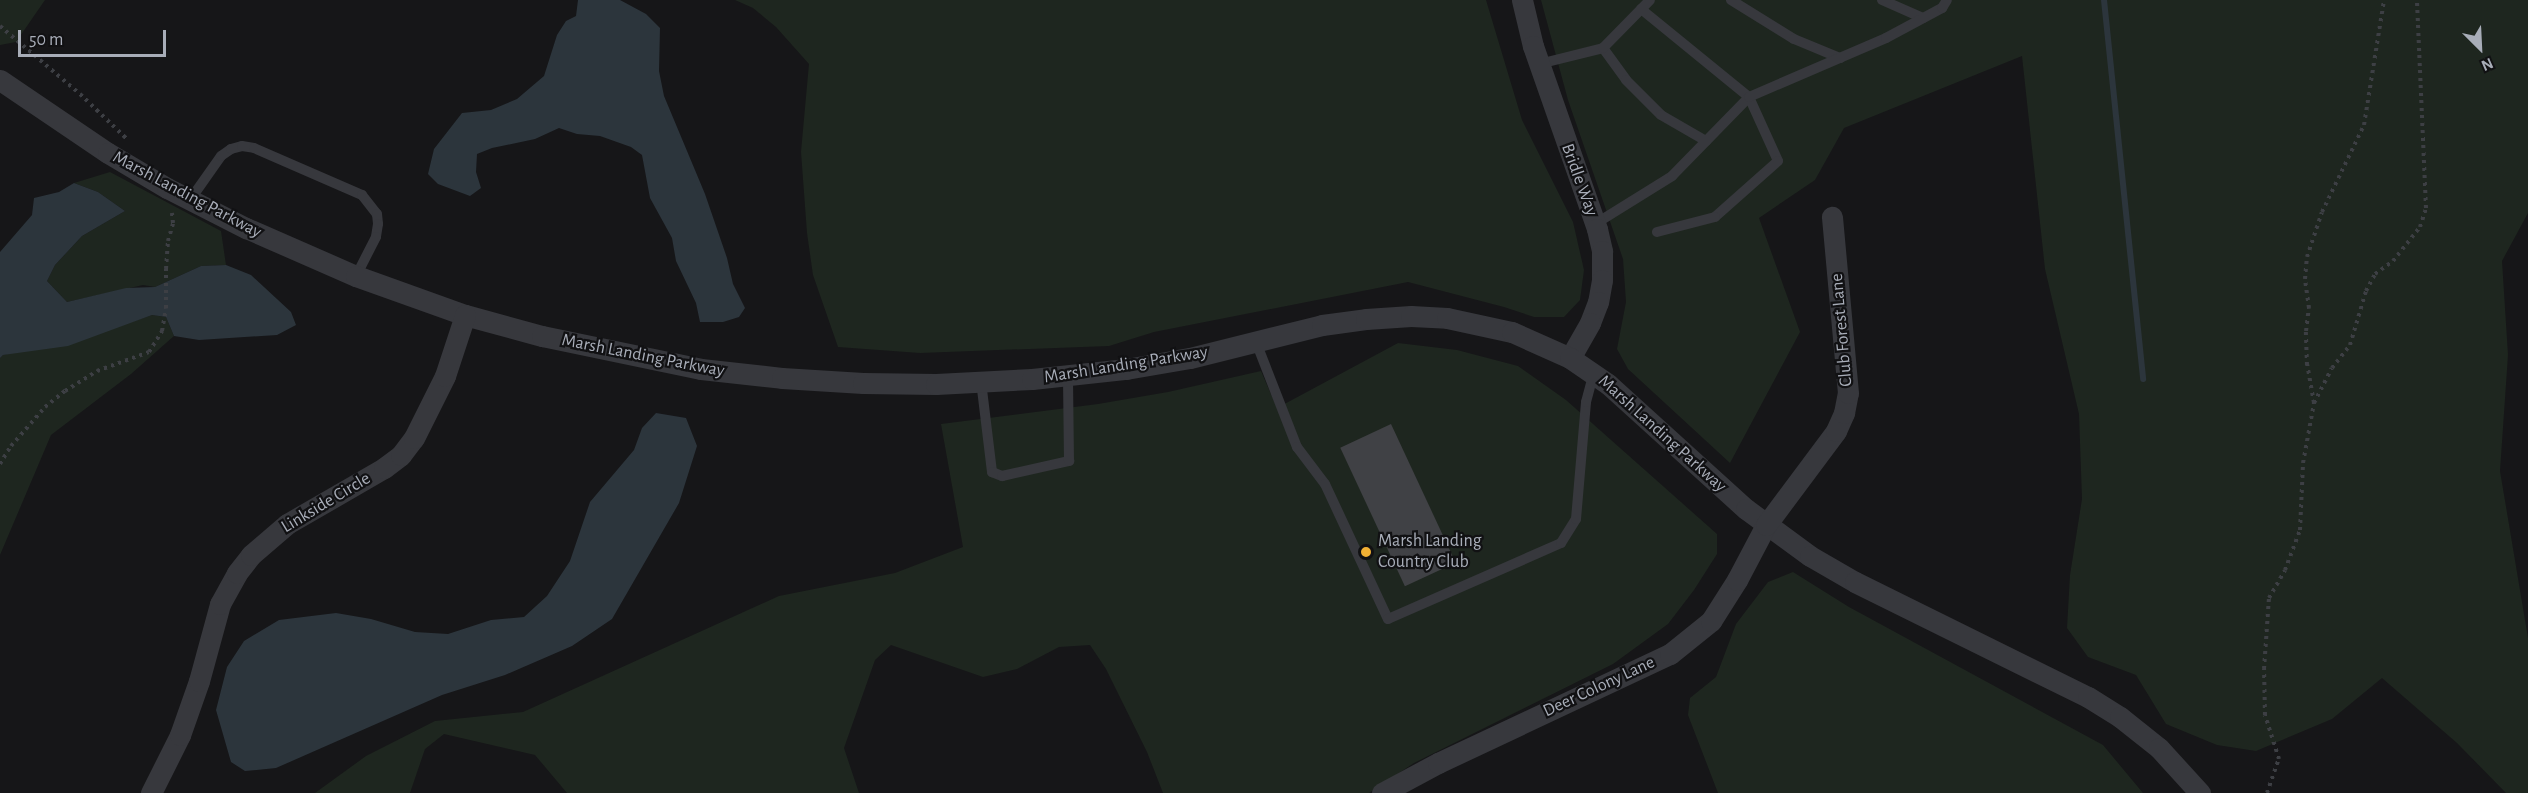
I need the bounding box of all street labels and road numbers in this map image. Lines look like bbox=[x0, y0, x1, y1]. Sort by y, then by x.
street label: Bridle Way bbox=[1556, 141, 1602, 219]
street label: Marsh Landing Parkway bbox=[109, 147, 265, 243]
street label: Club Forest Lane bbox=[1826, 272, 1858, 388]
street label: Marsh Landing Parkway bbox=[560, 330, 726, 382]
street label: Marsh Landing Parkway bbox=[1043, 341, 1209, 389]
street label: Marsh Landing Parkway bbox=[1593, 371, 1731, 497]
street label: Linkside Circle bbox=[278, 468, 374, 538]
street label: Deer Colony Lane bbox=[1540, 652, 1658, 722]

